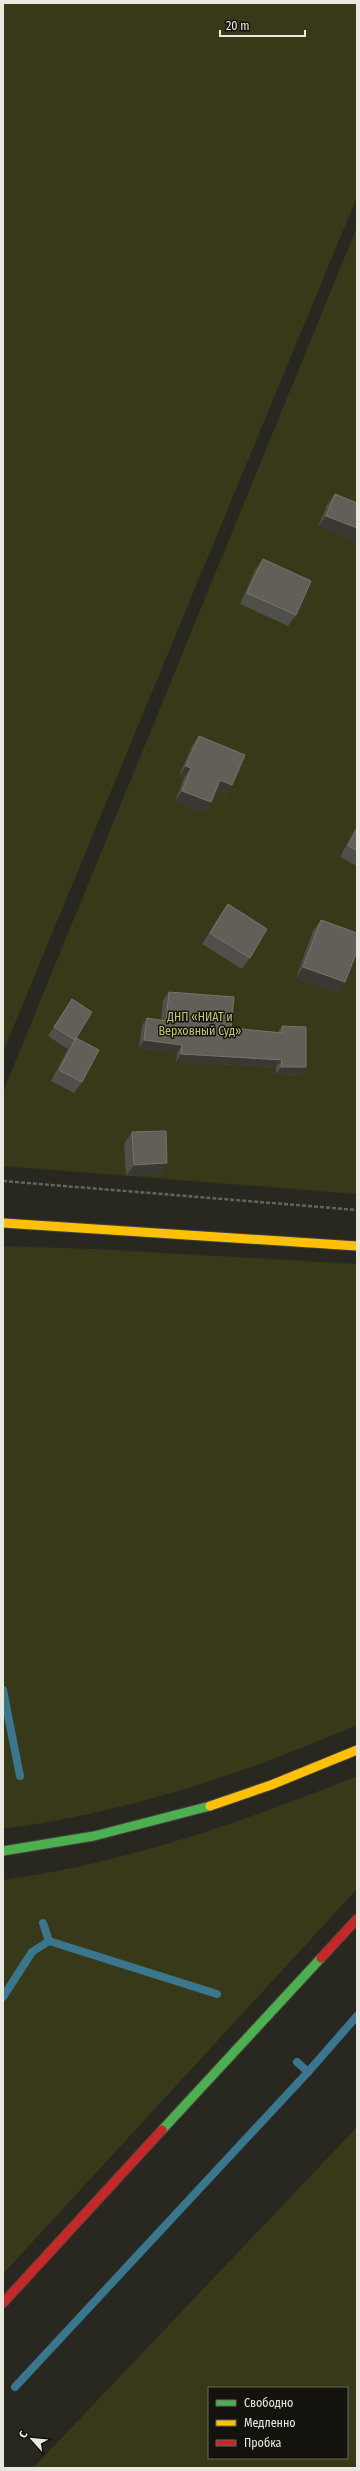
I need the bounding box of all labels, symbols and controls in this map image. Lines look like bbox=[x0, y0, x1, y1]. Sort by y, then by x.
scale bar bbox=[220, 12, 305, 38]
text: 20 m bbox=[226, 19, 250, 33]
park label: ДНП «НИАТ и Верховный Суд» bbox=[158, 1010, 242, 1038]
legend bbox=[208, 2387, 348, 2459]
text: Свободно bbox=[244, 2396, 293, 2410]
text: Медленно bbox=[244, 2416, 296, 2430]
north arrow bbox=[12, 2419, 52, 2459]
text: С bbox=[16, 2429, 31, 2440]
text: Пробка bbox=[244, 2436, 282, 2450]

